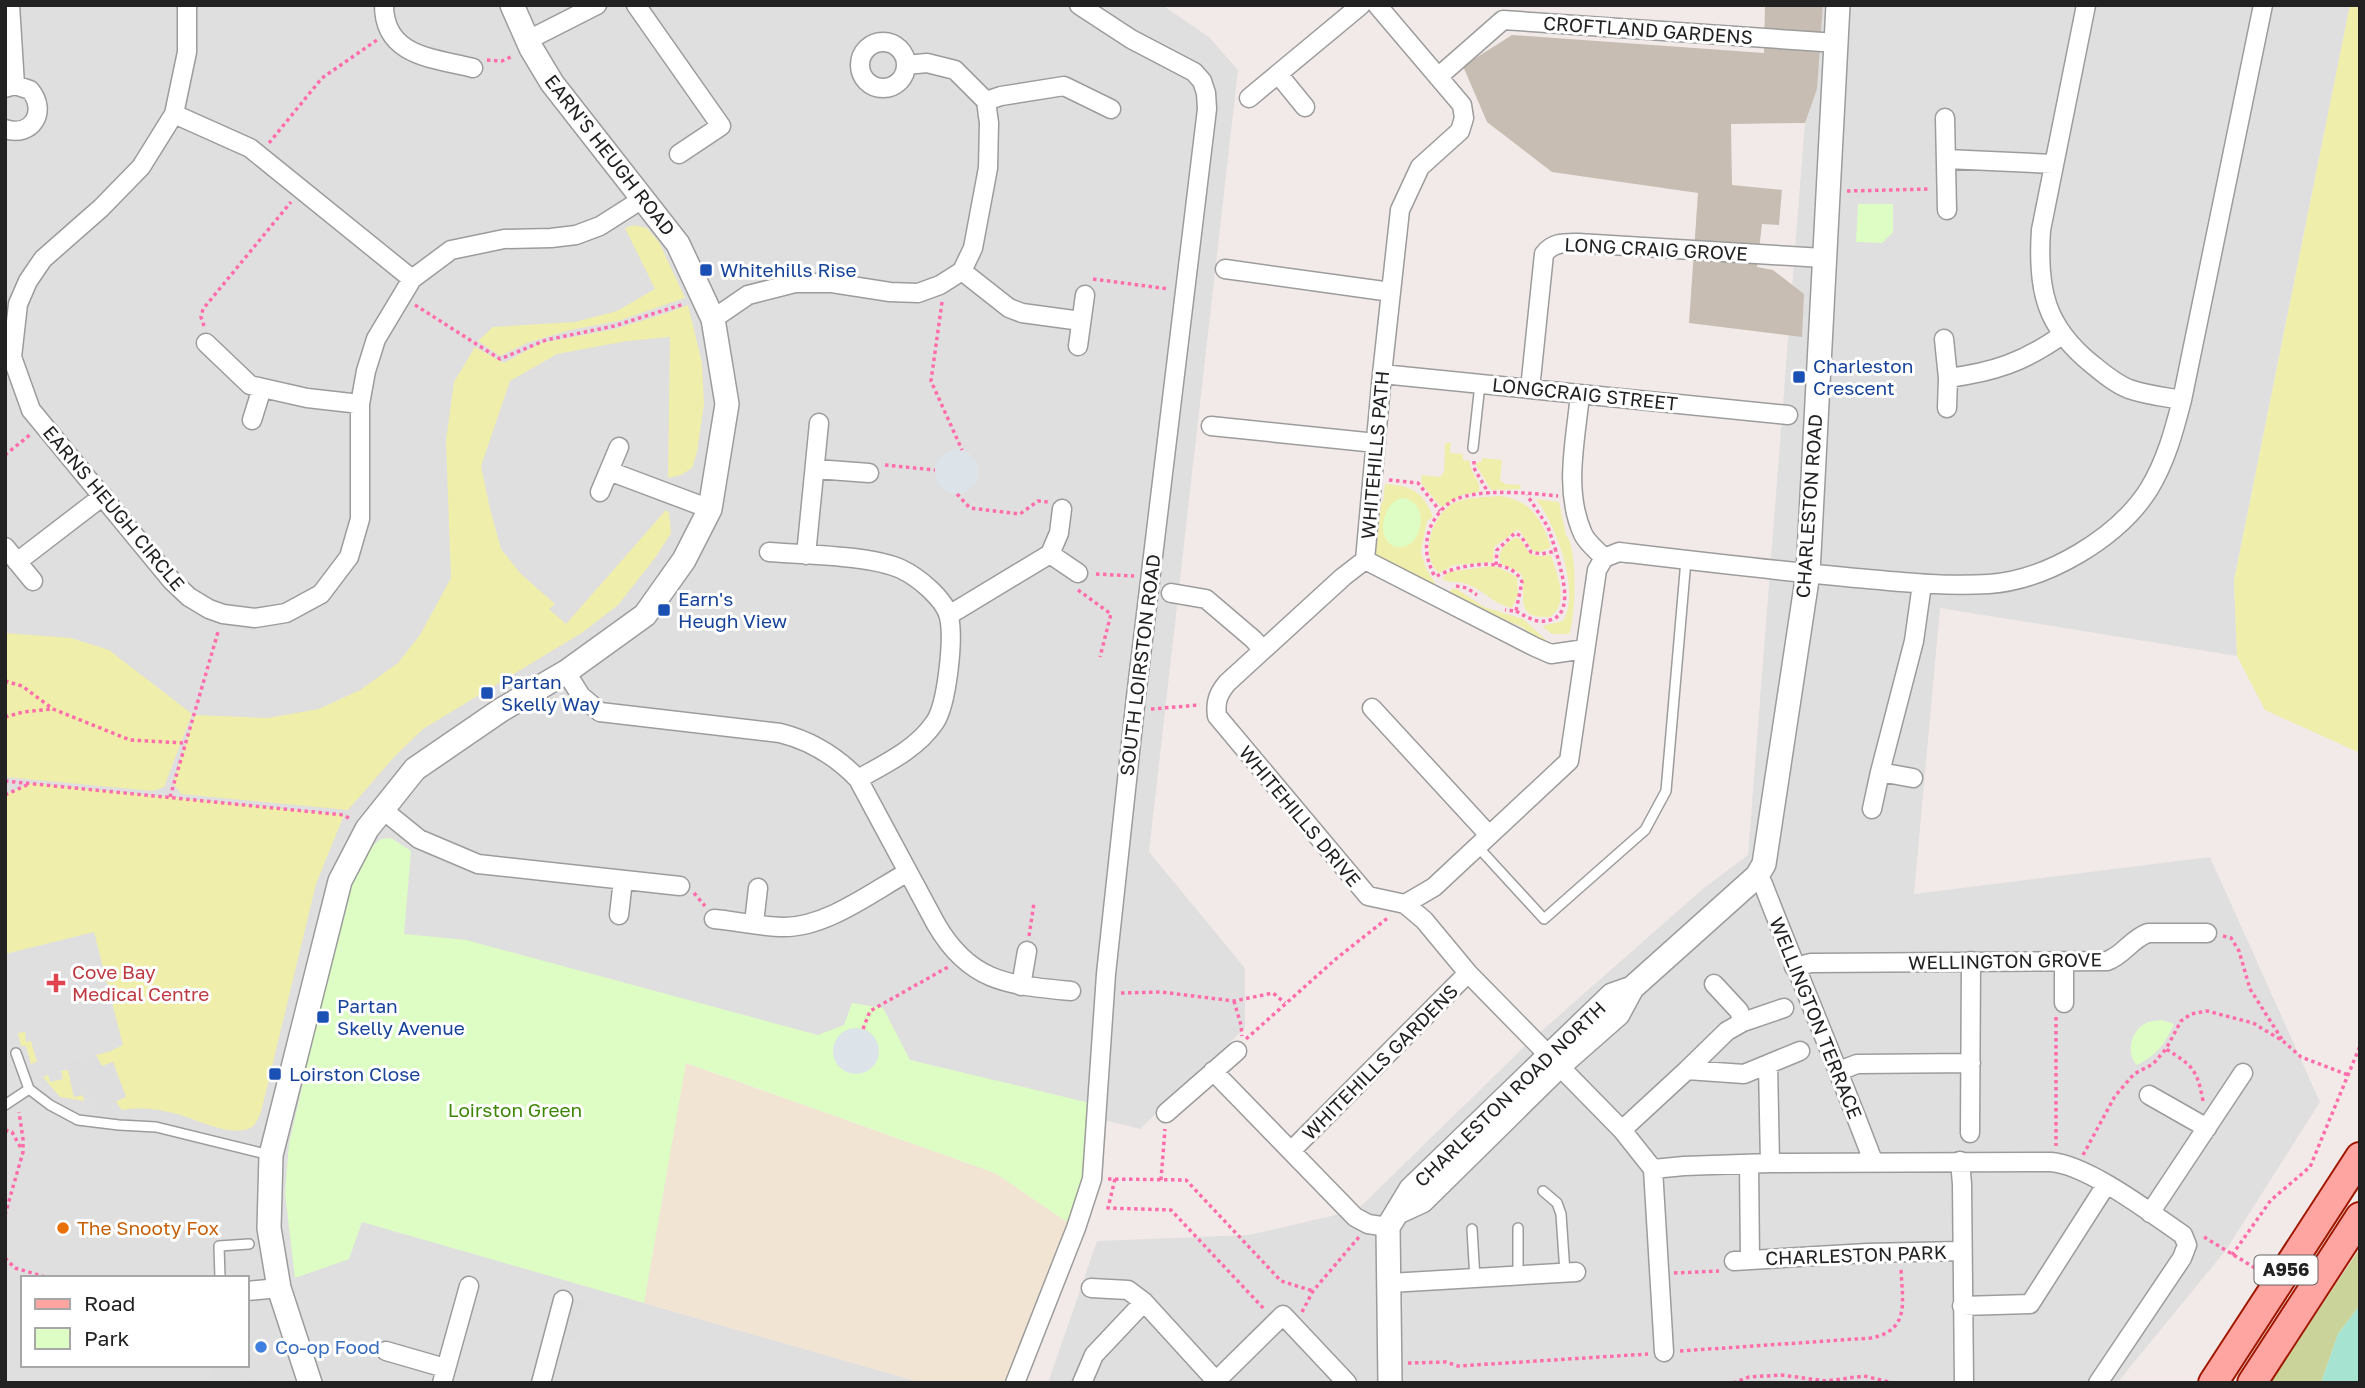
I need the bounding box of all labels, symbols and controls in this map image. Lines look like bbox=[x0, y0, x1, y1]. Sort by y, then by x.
street label: CROFTLAND GARDENS bbox=[1542, 11, 1754, 48]
street label: EARN'S HEUGH ROAD bbox=[540, 70, 680, 240]
street label: LONG CRAIG GROVE bbox=[1564, 232, 1748, 265]
place label: Whitehills Rise bbox=[720, 258, 857, 281]
marker: Whitehills Rise bbox=[698, 262, 714, 278]
place label: Charleston Crescent bbox=[1813, 354, 1913, 399]
marker: Charleston Crescent bbox=[1791, 369, 1807, 385]
street label: WHITEHILLS PATH bbox=[1356, 370, 1393, 540]
street label: LONGCRAIG STREET bbox=[1491, 372, 1679, 415]
street label: CHARLESTON ROAD bbox=[1791, 413, 1826, 599]
street label: EARNS HEUGH CIRCLE bbox=[39, 421, 190, 595]
street label: SOUTH LOIRSTON ROAD bbox=[1114, 553, 1165, 777]
place label: Earn's Heugh View bbox=[678, 587, 787, 632]
marker: Earn's Heugh View bbox=[656, 602, 672, 618]
place label: Partan Skelly Way bbox=[501, 670, 601, 715]
marker: Partan Skelly Way bbox=[479, 685, 495, 701]
street label: WHITEHILLS DRIVE bbox=[1235, 740, 1366, 891]
street label: WELLINGTON TERRACE bbox=[1765, 914, 1868, 1122]
street label: WELLINGTON GROVE bbox=[1908, 947, 2102, 974]
place label: Cove Bay Medical Centre bbox=[72, 960, 209, 1005]
marker: Cove Bay Medical Centre bbox=[46, 973, 66, 993]
street label: WHITEHILLS GARDENS bbox=[1297, 979, 1462, 1144]
place label: Partan Skelly Avenue bbox=[337, 994, 465, 1039]
street label: CHARLESTON ROAD NORTH bbox=[1409, 996, 1610, 1191]
marker: Partan Skelly Avenue bbox=[315, 1009, 331, 1025]
place label: Loirston Close bbox=[289, 1062, 420, 1085]
marker: Loirston Close bbox=[267, 1066, 283, 1082]
park label: Loirston Green bbox=[448, 1098, 582, 1121]
place label: The Snooty Fox bbox=[77, 1216, 219, 1239]
marker: The Snooty Fox bbox=[55, 1220, 71, 1236]
street label: CHARLESTON PARK bbox=[1765, 1240, 1947, 1269]
road number: A956 bbox=[2254, 1255, 2318, 1284]
legend bbox=[21, 1276, 248, 1367]
text: Road bbox=[84, 1290, 135, 1316]
text: Park bbox=[84, 1325, 130, 1351]
place label: Co-op Food bbox=[275, 1335, 380, 1358]
marker: Co-op Food bbox=[253, 1339, 269, 1355]

